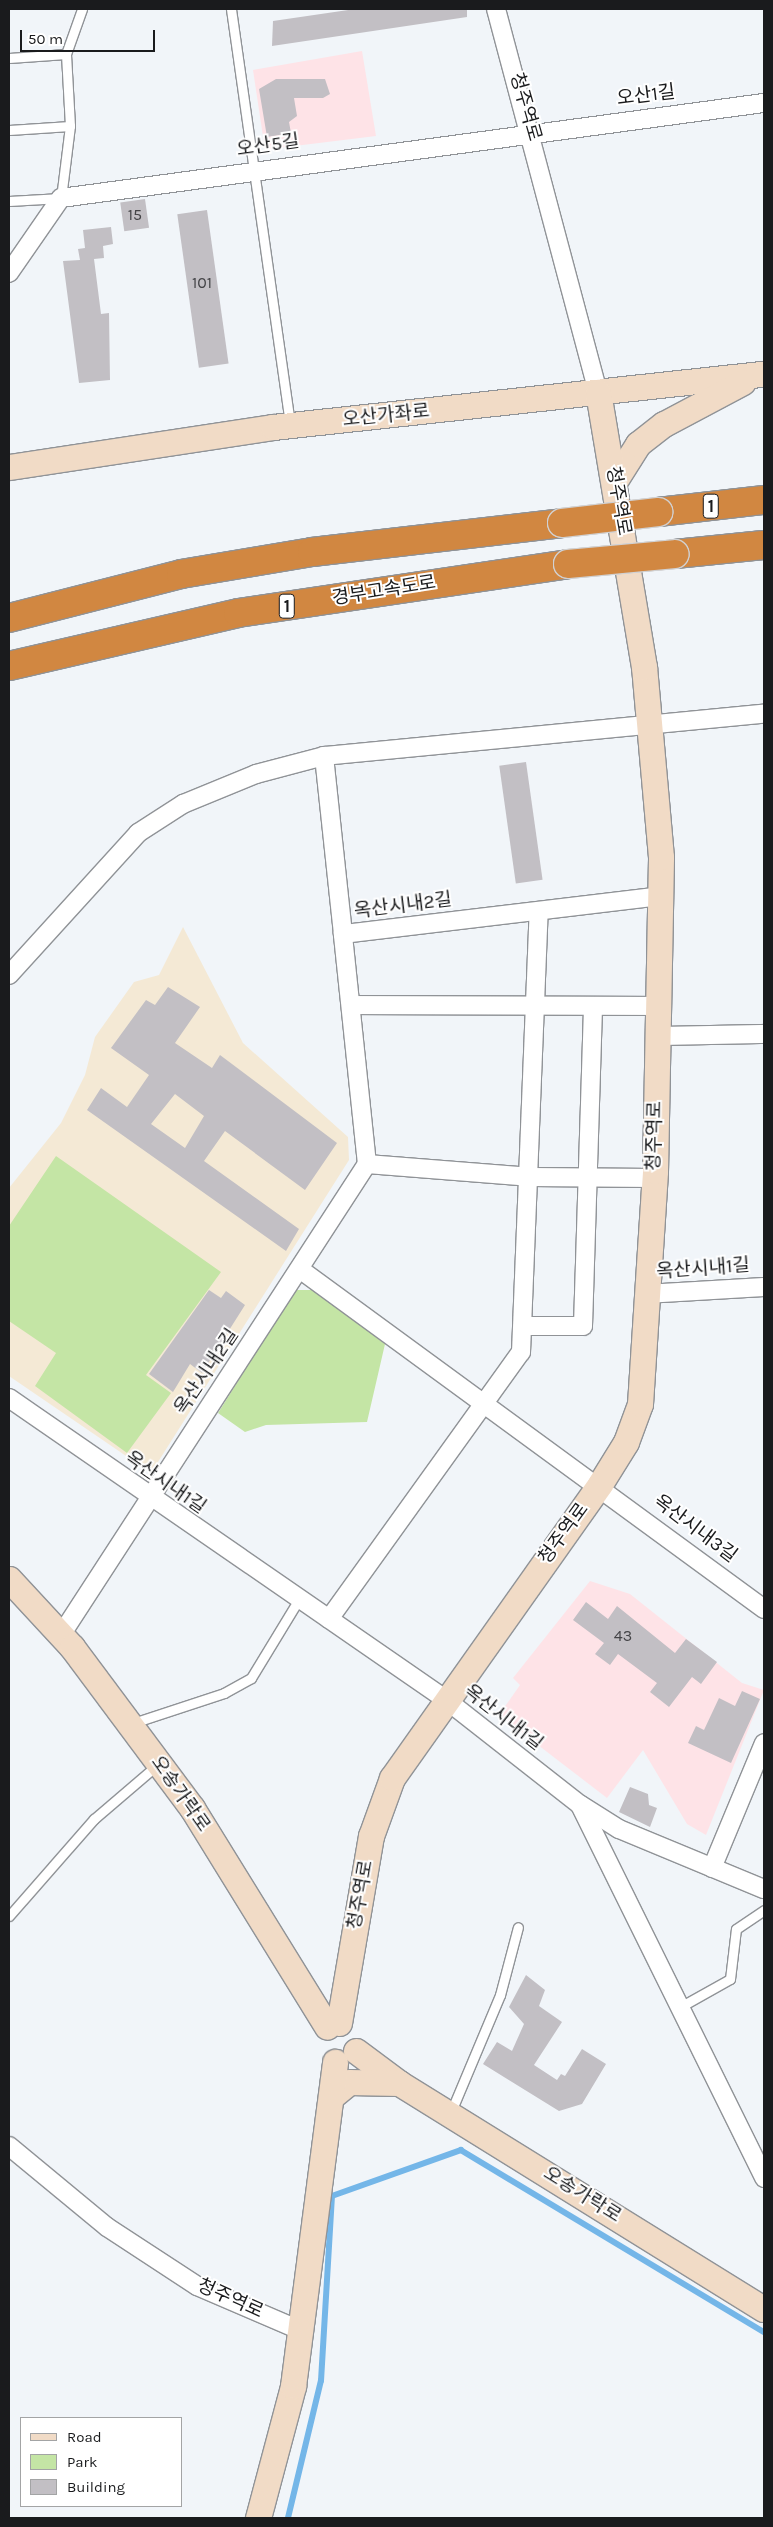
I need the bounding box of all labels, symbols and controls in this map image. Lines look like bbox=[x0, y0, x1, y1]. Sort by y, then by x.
scale bar bbox=[22, 20, 158, 52]
text: 50 m bbox=[28, 30, 63, 48]
street label: 청주역로 bbox=[504, 70, 546, 144]
street label: 오산1길 bbox=[615, 81, 677, 111]
street label: 오산5길 bbox=[235, 130, 301, 162]
house number: 15 bbox=[128, 205, 142, 225]
house number: 101 bbox=[192, 273, 212, 293]
street label: 오산가좌로 bbox=[341, 400, 431, 432]
street label: 청주역로 bbox=[601, 465, 635, 537]
road number: 1 bbox=[702, 491, 720, 522]
street label: 경부고속도로 bbox=[330, 572, 438, 610]
road number: 1 bbox=[278, 590, 296, 622]
street label: 옥산시내2길 bbox=[353, 889, 453, 923]
street label: 청주역로 bbox=[643, 1101, 667, 1171]
street label: 옥산시내1길 bbox=[655, 1254, 751, 1284]
street label: 옥산시내2길 bbox=[170, 1325, 244, 1419]
street label: 옥산시내1길 bbox=[120, 1447, 210, 1519]
street label: 옥산시내3길 bbox=[649, 1490, 741, 1568]
street label: 청주역로 bbox=[534, 1499, 594, 1569]
house number: 43 bbox=[614, 1626, 632, 1646]
street label: 옥산시내1길 bbox=[459, 1680, 547, 1756]
street label: 오송가락로 bbox=[146, 1752, 214, 1836]
street label: 청주역로 bbox=[344, 1859, 378, 1931]
street label: 오송가락로 bbox=[539, 2162, 625, 2228]
street label: 청주역로 bbox=[193, 2274, 267, 2324]
legend bbox=[20, 2417, 182, 2507]
text: Road bbox=[67, 2428, 102, 2446]
text: Park bbox=[67, 2453, 97, 2471]
text: Building bbox=[67, 2478, 125, 2496]

